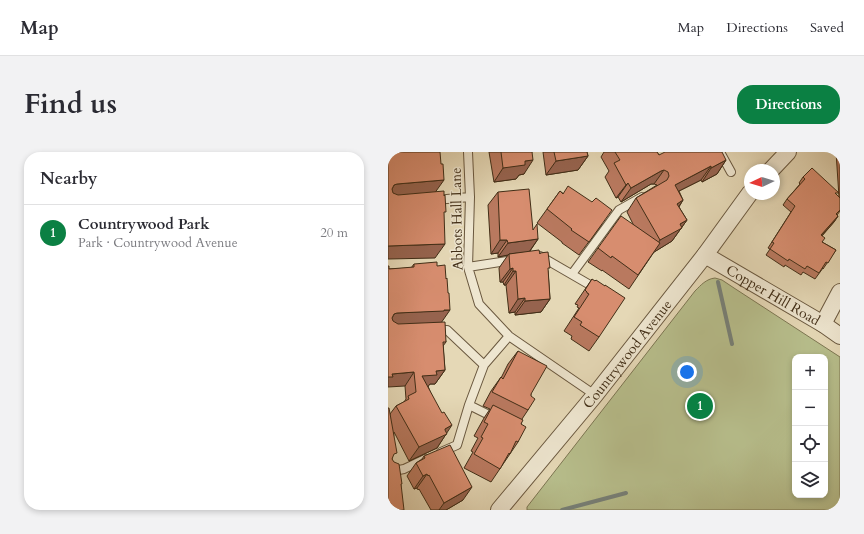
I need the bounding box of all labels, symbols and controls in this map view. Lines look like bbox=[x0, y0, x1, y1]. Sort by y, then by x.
text: Map bbox=[20, 15, 59, 41]
text: Map bbox=[678, 18, 704, 37]
text: Directions bbox=[726, 18, 788, 37]
text: Saved bbox=[810, 18, 844, 37]
text: Find us bbox=[24, 85, 117, 123]
button: Directions bbox=[737, 85, 840, 124]
north arrow bbox=[744, 164, 780, 200]
text: Nearby bbox=[40, 167, 97, 190]
street label: Abbots Hall Lane bbox=[447, 167, 467, 271]
text: Countrywood Park bbox=[78, 214, 210, 234]
text: 1 bbox=[50, 224, 56, 242]
text: 20 m bbox=[320, 224, 348, 242]
text: Park · Countrywood Avenue bbox=[78, 234, 238, 252]
street label: Copper Hill Road bbox=[723, 260, 824, 330]
street label: Countrywood Avenue bbox=[578, 295, 676, 412]
map controls bbox=[792, 354, 828, 498]
button: + bbox=[792, 354, 828, 390]
your location bbox=[677, 362, 697, 382]
button: − bbox=[792, 390, 828, 426]
pin: 1 bbox=[687, 391, 713, 421]
button: locate bbox=[792, 426, 828, 462]
button: layers bbox=[792, 462, 828, 498]

